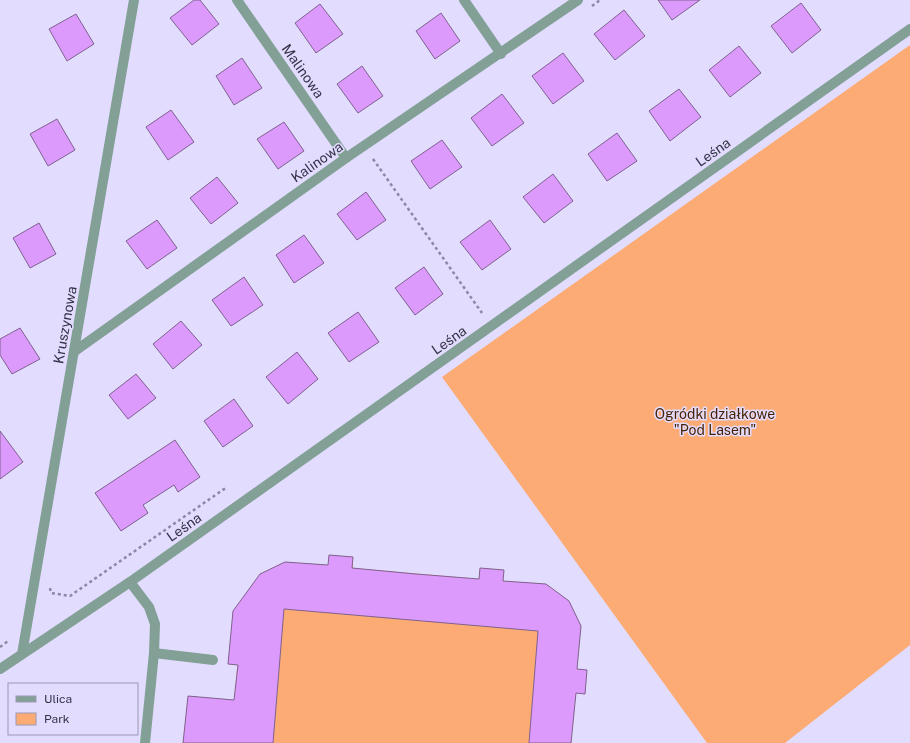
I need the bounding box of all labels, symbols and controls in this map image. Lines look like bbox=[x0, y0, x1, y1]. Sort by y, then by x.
street label: Malinowa bbox=[279, 41, 327, 101]
street label: Leśna bbox=[693, 134, 733, 170]
street label: Kalinowa bbox=[288, 138, 346, 186]
street label: Kruszynowa bbox=[50, 285, 80, 365]
street label: Leśna bbox=[429, 322, 469, 358]
park label: Ogródki działkowe "Pod Lasem" bbox=[655, 406, 775, 438]
street label: Leśna bbox=[164, 509, 204, 545]
legend bbox=[8, 683, 138, 735]
text: Ulica bbox=[44, 692, 72, 706]
text: Park bbox=[44, 712, 70, 726]

